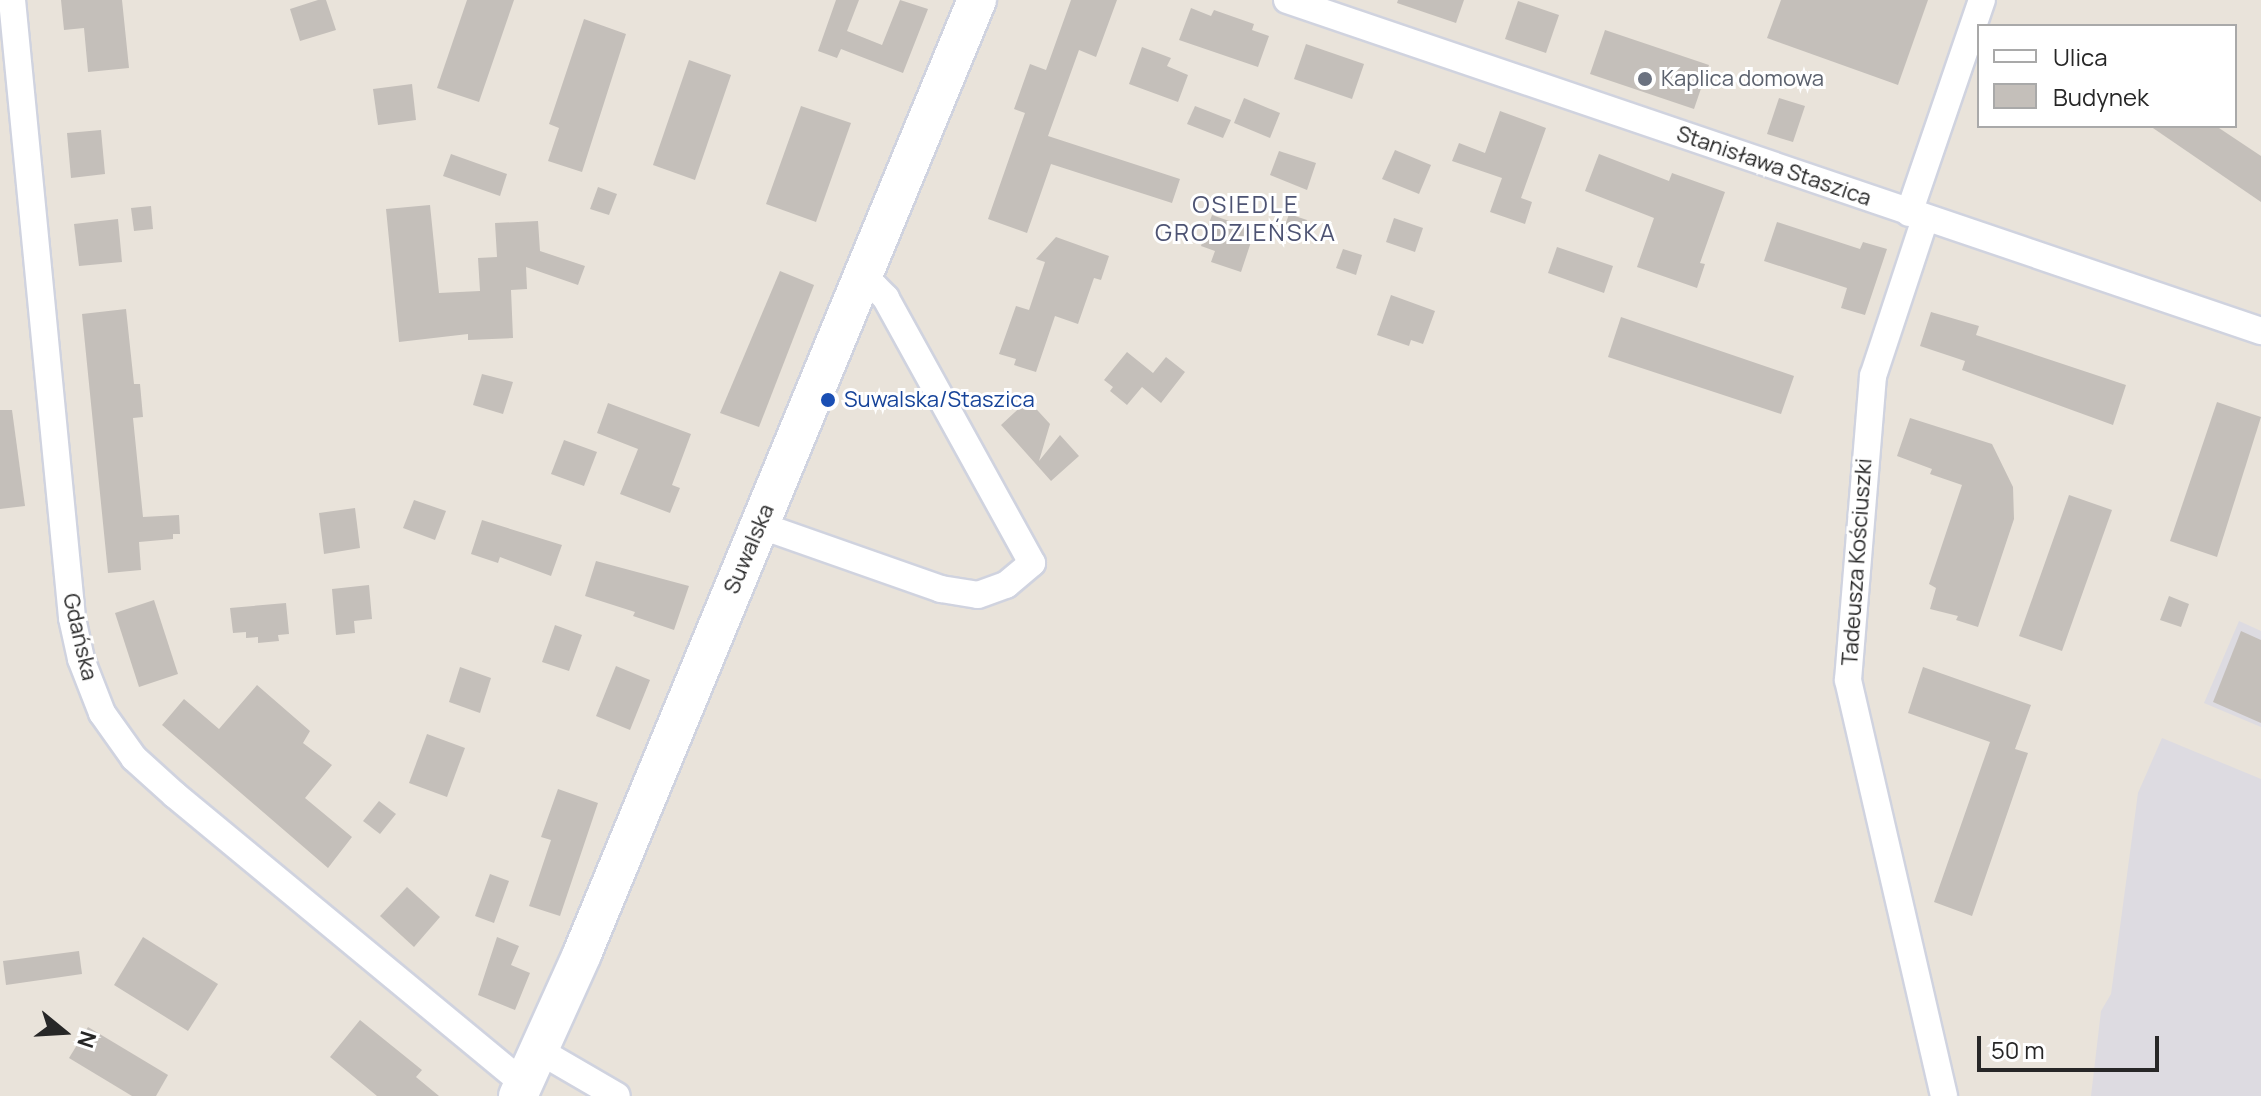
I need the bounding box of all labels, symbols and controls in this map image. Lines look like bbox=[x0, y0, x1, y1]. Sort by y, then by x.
legend bbox=[1977, 24, 2237, 128]
text: Ulica bbox=[2053, 40, 2108, 73]
place label: Kaplica domowa bbox=[1661, 66, 1824, 92]
marker: Kaplica domowa bbox=[1636, 70, 1654, 88]
text: Budynek bbox=[2053, 80, 2149, 113]
street label: Stanisława Staszica bbox=[1673, 120, 1875, 212]
district label: OSIEDLE GRODZIEŃSKA bbox=[1155, 190, 1337, 246]
place label: Suwalska/Staszica bbox=[844, 387, 1035, 413]
marker: Suwalska/Staszica bbox=[819, 391, 837, 409]
street label: Tadeusza Kościuszki bbox=[1837, 457, 1877, 667]
street label: Suwalska bbox=[718, 500, 780, 598]
street label: Gdańska bbox=[57, 591, 103, 683]
north arrow bbox=[24, 992, 104, 1072]
scale bar bbox=[1981, 1020, 2163, 1070]
text: N bbox=[70, 1027, 104, 1052]
text: 50 m bbox=[1991, 1033, 2045, 1066]

